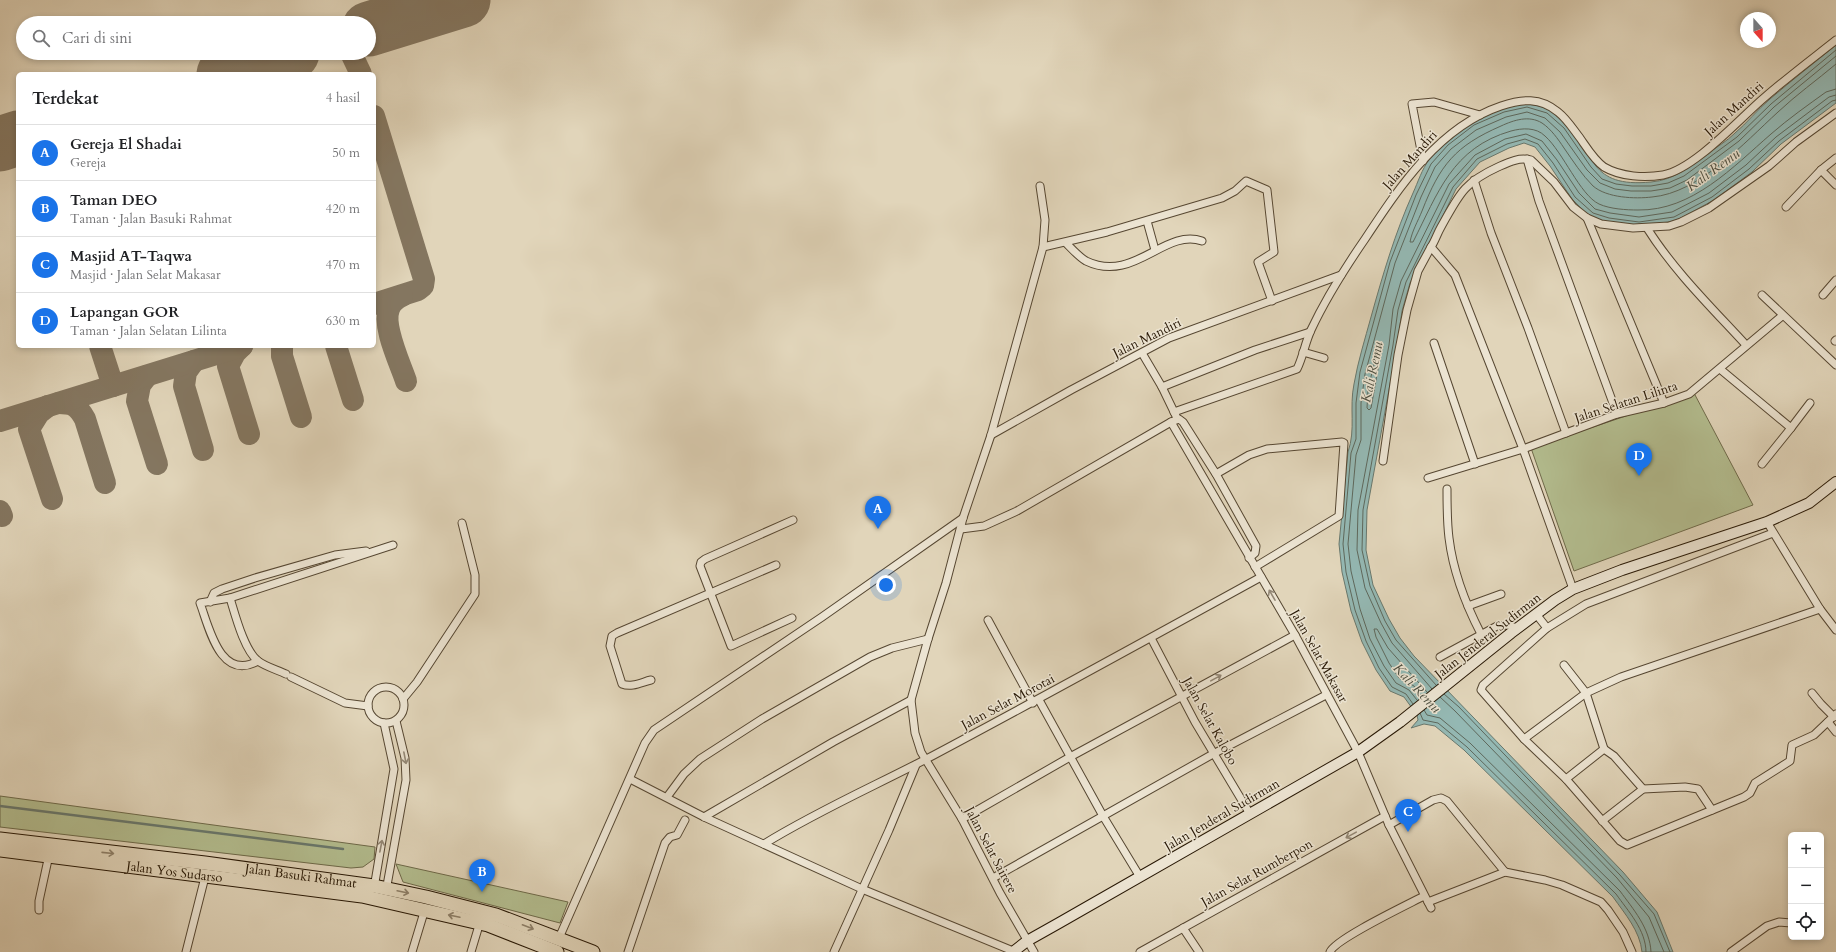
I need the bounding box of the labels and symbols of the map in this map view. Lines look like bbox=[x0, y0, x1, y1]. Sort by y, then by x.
north arrow bbox=[1740, 12, 1776, 48]
street label: Jalan Mandiri bbox=[1699, 77, 1768, 142]
street label: Jalan Mandiri bbox=[1377, 126, 1442, 195]
water label: Kali Remu bbox=[1682, 144, 1744, 196]
street label: Jalan Mandiri bbox=[1108, 314, 1185, 363]
water label: Kali Remu bbox=[1356, 340, 1388, 404]
street label: Jalan Selatan Lilinta bbox=[1570, 377, 1680, 428]
pin: D bbox=[1626, 443, 1652, 476]
pin: A bbox=[865, 496, 891, 529]
your location bbox=[876, 575, 896, 595]
street label: Jalan Jenderal Sudirman bbox=[1429, 588, 1545, 684]
one-way arrow bbox=[1267, 589, 1275, 601]
street label: Jalan Selat Makasar bbox=[1285, 604, 1352, 706]
water label: Kali Remu bbox=[1389, 659, 1445, 717]
street label: Jalan Selat Morotai bbox=[956, 670, 1058, 735]
street label: Jalan Selat Kalobo bbox=[1177, 672, 1242, 768]
one-way arrow bbox=[1210, 674, 1222, 682]
one-way arrow bbox=[402, 752, 410, 765]
street label: Jalan Jenderal Sudirman bbox=[1159, 774, 1284, 856]
pin: C bbox=[1395, 799, 1421, 832]
street label: Jalan Selat Sairere bbox=[960, 802, 1021, 897]
one-way arrow bbox=[1345, 831, 1357, 839]
street label: Jalan Selat Rumberpon bbox=[1196, 835, 1316, 912]
one-way arrow bbox=[377, 840, 385, 853]
one-way arrow bbox=[101, 849, 114, 857]
street label: Jalan Yos Sudarso bbox=[123, 857, 224, 887]
street label: Jalan Basuki Rahmat bbox=[242, 859, 358, 893]
pin: B bbox=[469, 859, 495, 892]
one-way arrow bbox=[397, 888, 410, 896]
one-way arrow bbox=[448, 911, 461, 919]
one-way arrow bbox=[522, 923, 534, 931]

